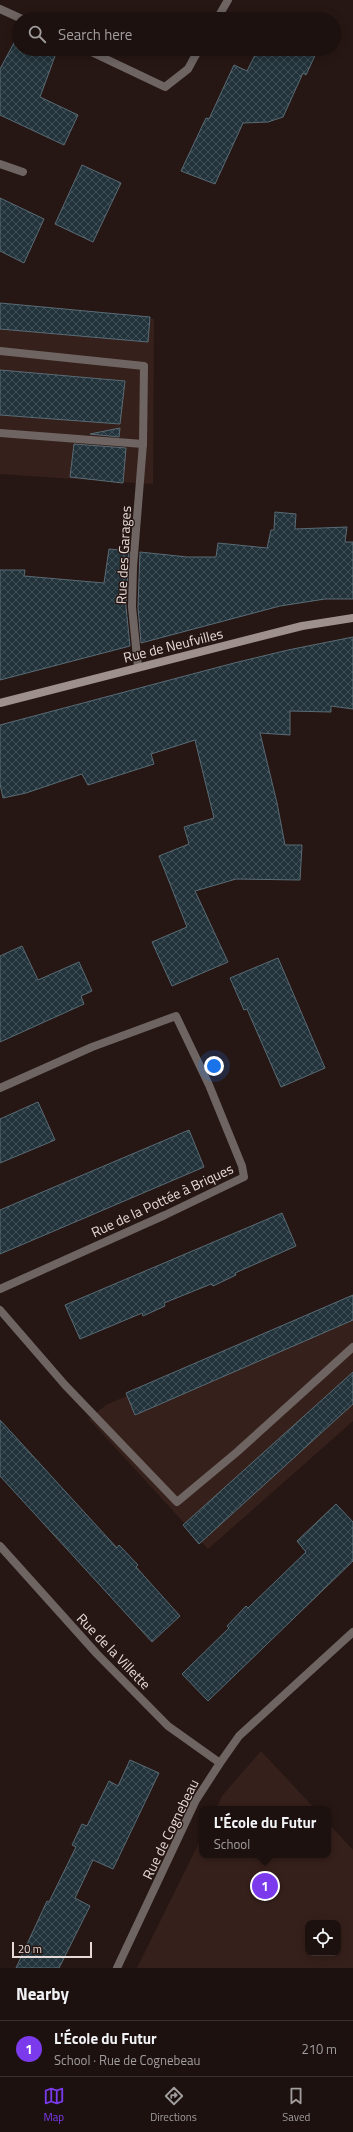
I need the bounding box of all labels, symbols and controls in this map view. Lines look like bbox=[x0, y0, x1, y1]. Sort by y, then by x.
search box bbox=[12, 12, 341, 56]
icon: search bbox=[26, 23, 48, 45]
text: Search here bbox=[58, 23, 132, 46]
street label: Rue des Garages bbox=[110, 505, 136, 605]
street label: Rue de Neufvilles bbox=[121, 622, 225, 668]
your location bbox=[204, 1056, 224, 1076]
street label: Rue de la Pottée à Briques bbox=[87, 1158, 237, 1242]
street label: Rue de la Villette bbox=[72, 1608, 156, 1694]
street label: Rue de Cognebeau bbox=[137, 1775, 203, 1883]
popup bbox=[199, 1806, 331, 1858]
text: L'École du Futur bbox=[214, 1811, 316, 1834]
text: School bbox=[214, 1834, 250, 1854]
pin: 1 bbox=[252, 1871, 278, 1901]
map controls bbox=[305, 1920, 341, 1956]
button: locate bbox=[305, 1920, 341, 1956]
scale bar bbox=[12, 1940, 92, 1959]
text: 20 m bbox=[18, 1941, 42, 1957]
text: Nearby bbox=[16, 1981, 69, 2007]
text: L'École du Futur bbox=[54, 2027, 157, 2050]
text: 1 bbox=[25, 2039, 33, 2059]
text: 210 m bbox=[301, 2039, 337, 2059]
text: School · Rue de Cognebeau bbox=[54, 2050, 200, 2070]
tab: Map bbox=[43, 2085, 65, 2125]
tab: Directions bbox=[150, 2085, 197, 2125]
tab: Saved bbox=[282, 2085, 310, 2125]

